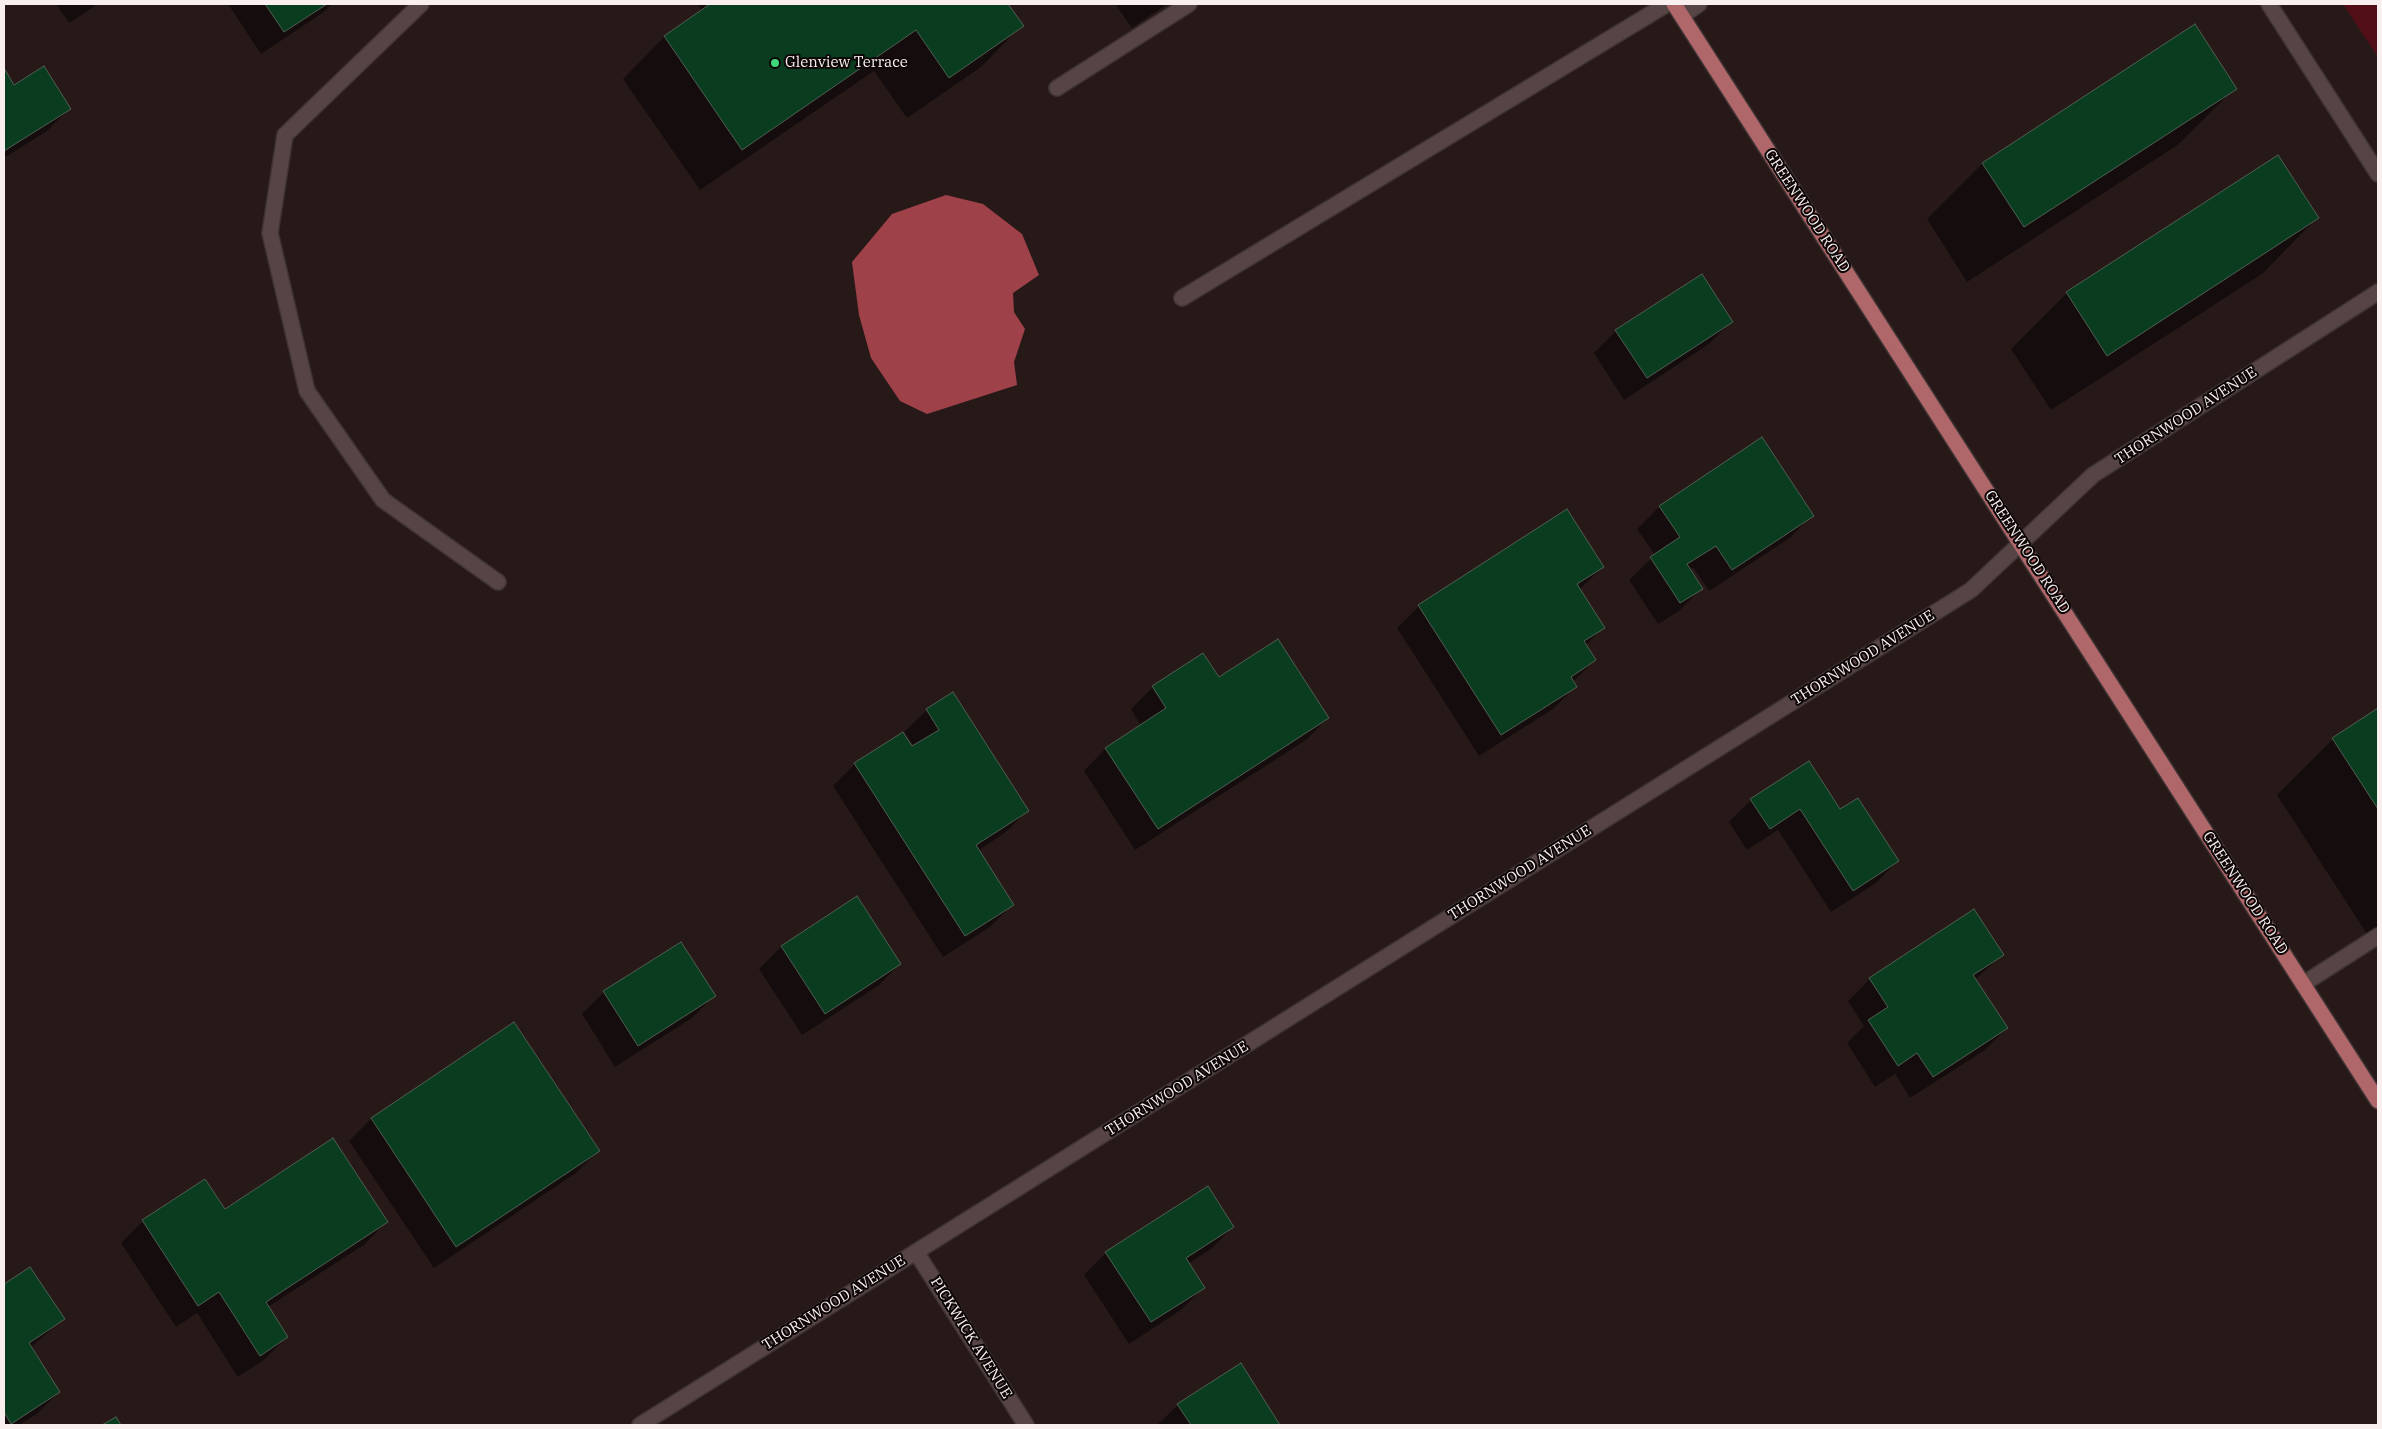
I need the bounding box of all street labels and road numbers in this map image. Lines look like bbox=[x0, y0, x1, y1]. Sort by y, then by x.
street label: GREENWOOD ROAD bbox=[1761, 146, 1853, 276]
street label: THORNWOOD AVENUE bbox=[2112, 363, 2260, 469]
street label: GREENWOOD ROAD bbox=[1981, 487, 2073, 617]
street label: THORNWOOD AVENUE bbox=[1788, 607, 1938, 709]
street label: THORNWOOD AVENUE bbox=[1445, 822, 1595, 924]
street label: GREENWOOD ROAD bbox=[2199, 828, 2291, 958]
street label: THORNWOOD AVENUE bbox=[1102, 1038, 1252, 1140]
street label: THORNWOOD AVENUE bbox=[759, 1252, 909, 1354]
street label: PICKWICK AVENUE bbox=[926, 1274, 1016, 1402]

